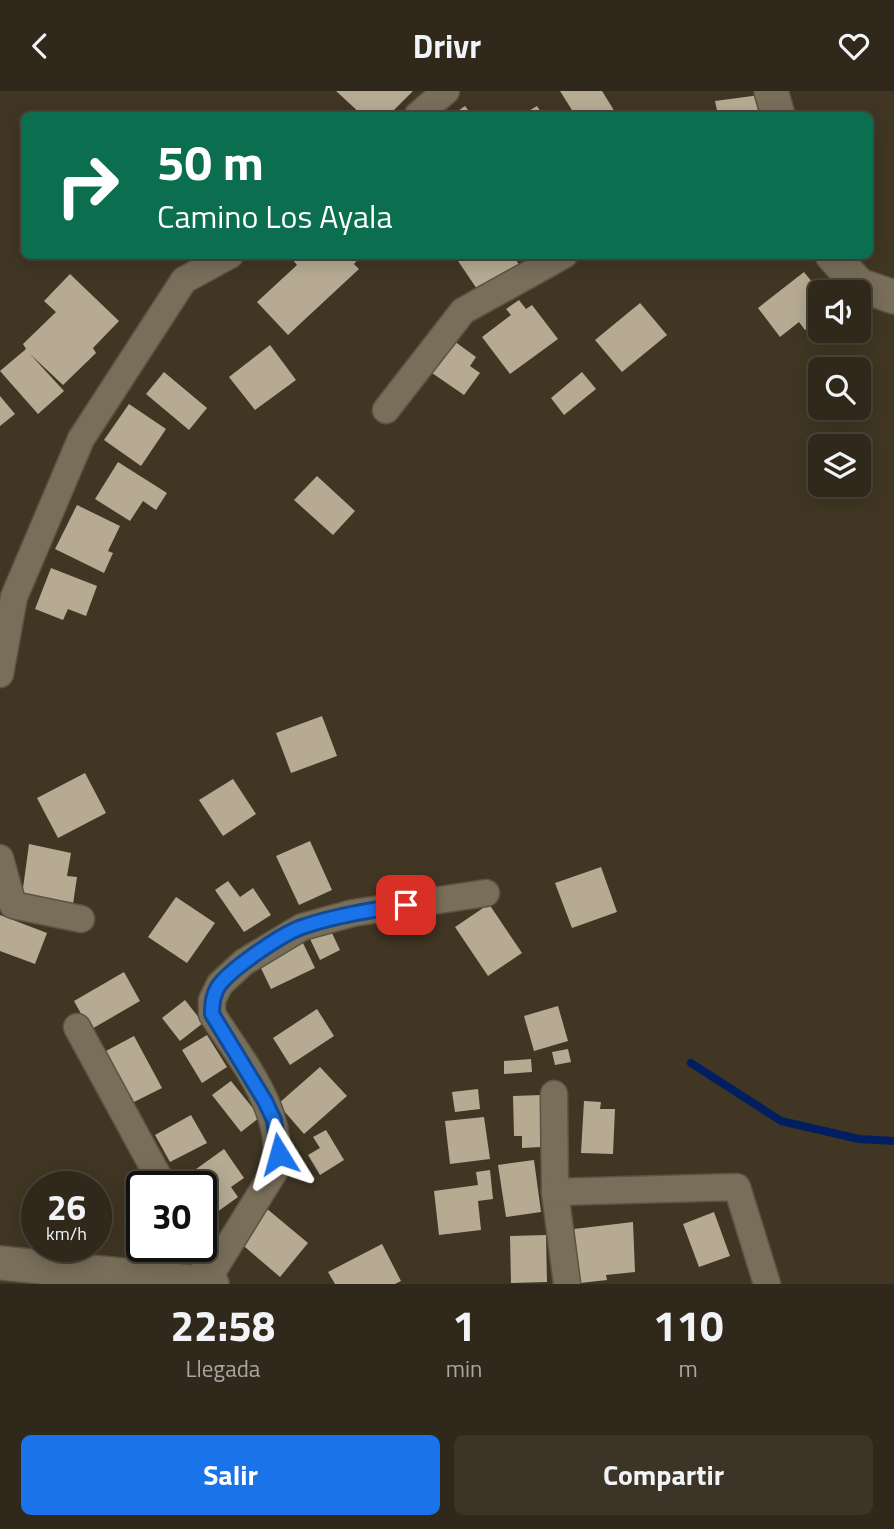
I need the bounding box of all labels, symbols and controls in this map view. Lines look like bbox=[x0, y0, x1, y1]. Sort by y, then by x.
text: Drivr bbox=[413, 22, 481, 70]
icon: back bbox=[21, 27, 59, 65]
icon: heart bbox=[835, 27, 873, 65]
text: 50 m bbox=[157, 124, 264, 199]
icon: right bbox=[42, 140, 133, 231]
text: Camino Los Ayala bbox=[157, 192, 392, 240]
map controls bbox=[808, 280, 871, 497]
button: sound bbox=[808, 280, 871, 343]
button: search bbox=[808, 357, 871, 420]
button: layers bbox=[808, 434, 871, 497]
pin bbox=[376, 875, 436, 935]
icon: arrive bbox=[387, 886, 425, 924]
position arrow bbox=[242, 1117, 316, 1191]
speed limit sign: 30 bbox=[126, 1171, 217, 1262]
text: 26 bbox=[47, 1180, 86, 1234]
text: km/h bbox=[46, 1220, 87, 1247]
text: 22:58 bbox=[170, 1293, 275, 1357]
text: 1 bbox=[452, 1293, 476, 1357]
text: 110 bbox=[653, 1293, 723, 1357]
text: Llegada bbox=[185, 1351, 260, 1386]
text: min bbox=[446, 1351, 482, 1386]
text: m bbox=[679, 1351, 698, 1386]
button: Salir bbox=[21, 1435, 440, 1515]
button: Compartir bbox=[454, 1435, 873, 1515]

